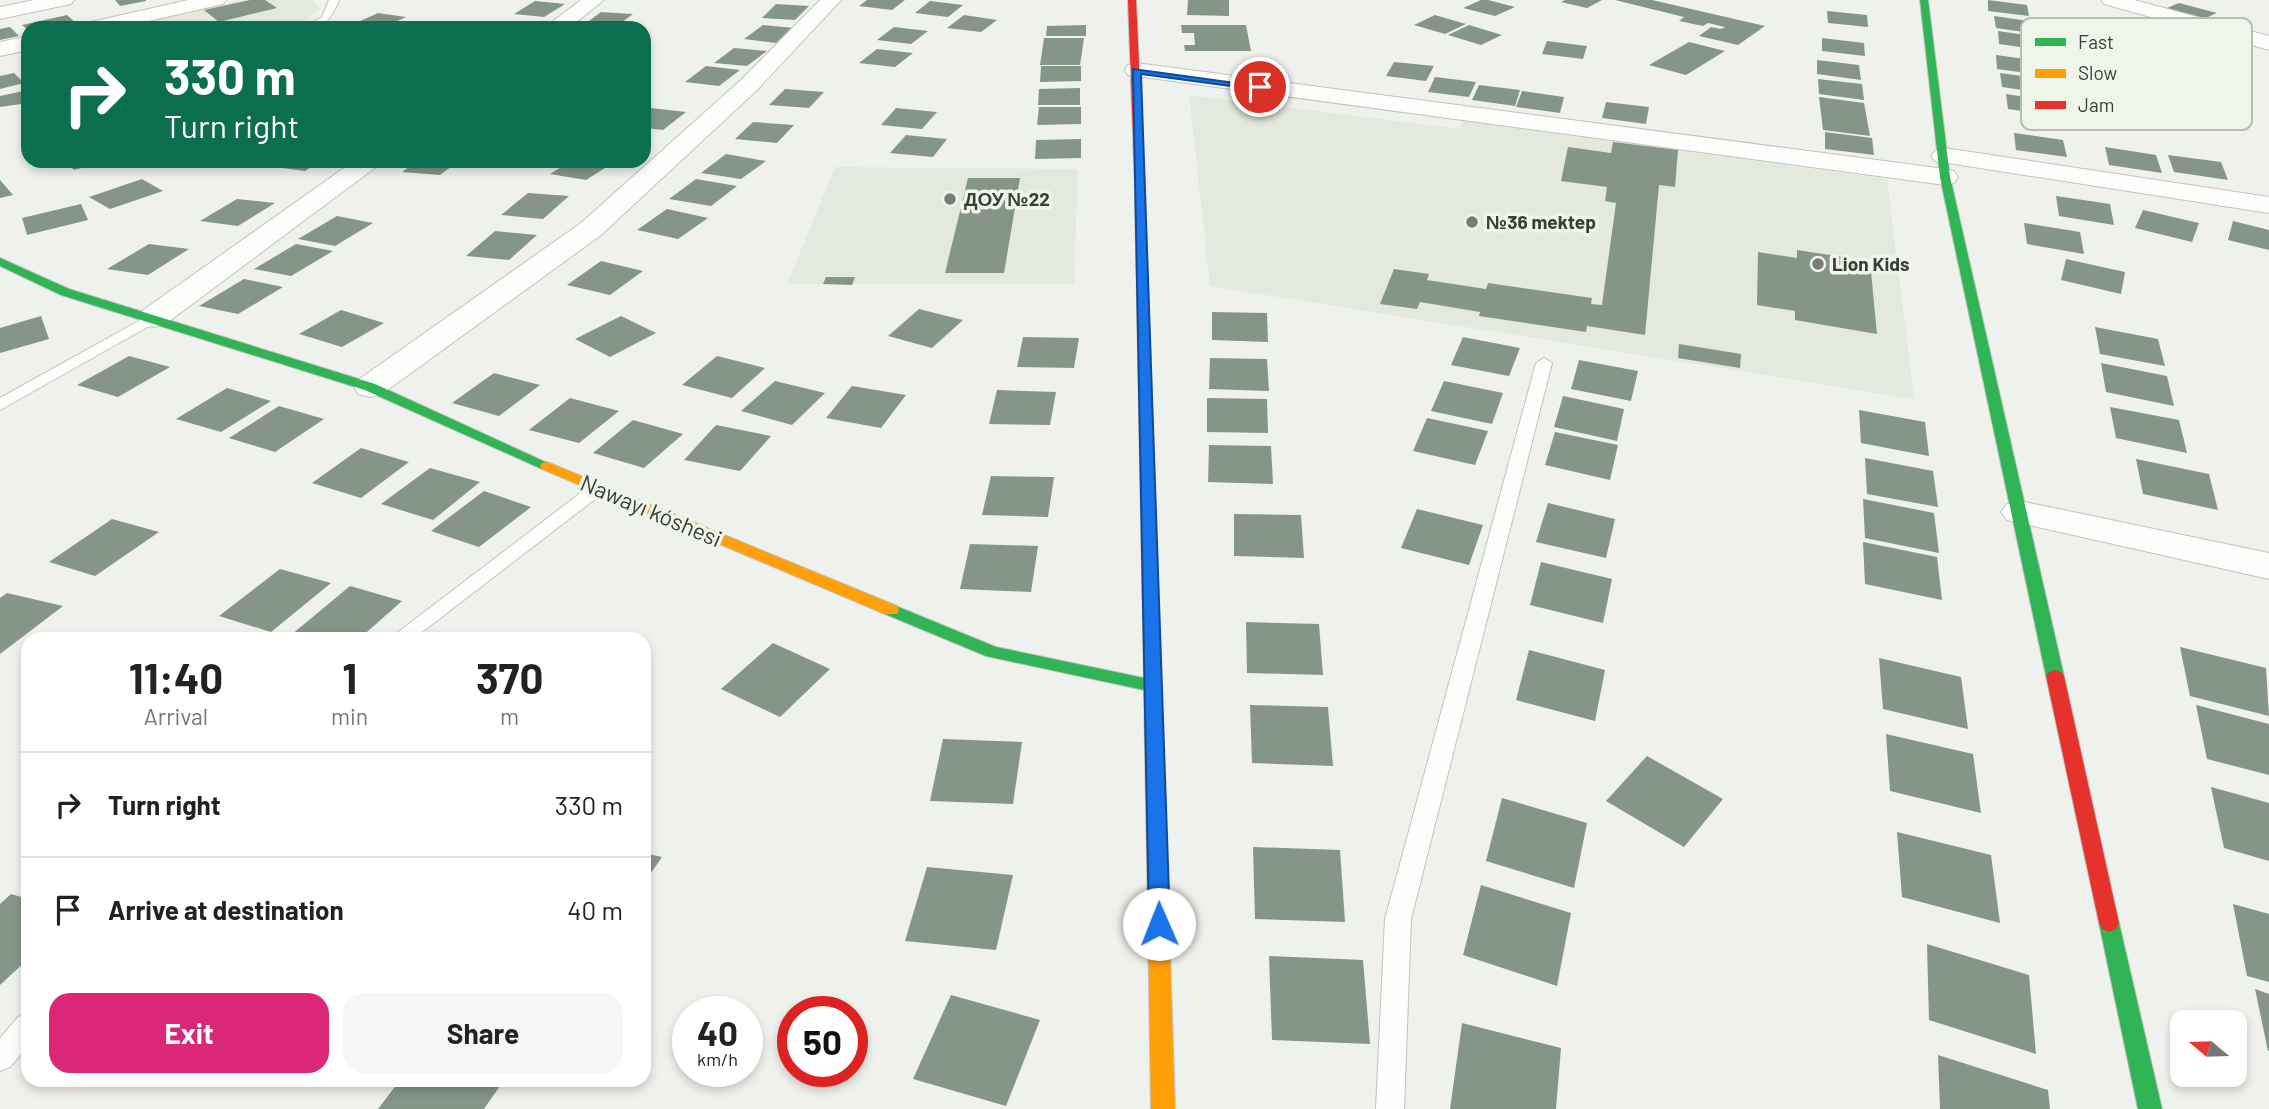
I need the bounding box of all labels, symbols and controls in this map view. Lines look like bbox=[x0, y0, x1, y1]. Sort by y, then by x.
legend bbox=[2021, 18, 2252, 130]
text: Fast bbox=[2078, 30, 2114, 53]
text: 330 m bbox=[164, 46, 296, 105]
icon: right bbox=[49, 49, 140, 140]
pin bbox=[1230, 57, 1290, 117]
text: Slow bbox=[2078, 61, 2117, 84]
icon: arrive bbox=[1241, 68, 1279, 106]
text: Jam bbox=[2078, 93, 2114, 116]
text: Turn right bbox=[164, 106, 299, 144]
place label: ДОУ №22 bbox=[964, 187, 1050, 210]
marker: ДОУ №22 bbox=[942, 191, 958, 207]
place label: №36 mektep bbox=[1486, 210, 1596, 233]
marker: №36 mektep bbox=[1464, 214, 1480, 230]
place label: Lion Kids bbox=[1832, 252, 1910, 275]
marker: Lion Kids bbox=[1810, 256, 1826, 272]
street label: Nawayı kóshesi bbox=[576, 468, 726, 552]
text: 11:40 bbox=[129, 652, 223, 702]
text: 1 bbox=[342, 652, 357, 702]
text: 370 bbox=[476, 652, 543, 702]
text: Arrival bbox=[144, 702, 208, 730]
text: min bbox=[331, 702, 368, 730]
text: m bbox=[500, 702, 519, 730]
icon: right bbox=[49, 786, 87, 824]
text: Turn right bbox=[108, 789, 221, 820]
text: 330 m bbox=[555, 789, 623, 820]
position arrow bbox=[1122, 887, 1196, 961]
icon: arrive bbox=[49, 891, 87, 929]
text: Arrive at destination bbox=[108, 894, 344, 925]
text: 40 m bbox=[567, 894, 623, 925]
button: Exit bbox=[49, 993, 329, 1073]
button: Share bbox=[343, 993, 623, 1073]
speed limit sign: 50 bbox=[777, 996, 868, 1087]
north arrow bbox=[2170, 1010, 2247, 1087]
map controls bbox=[2170, 1010, 2247, 1087]
text: 40 bbox=[697, 1011, 738, 1053]
text: km/h bbox=[697, 1048, 738, 1070]

